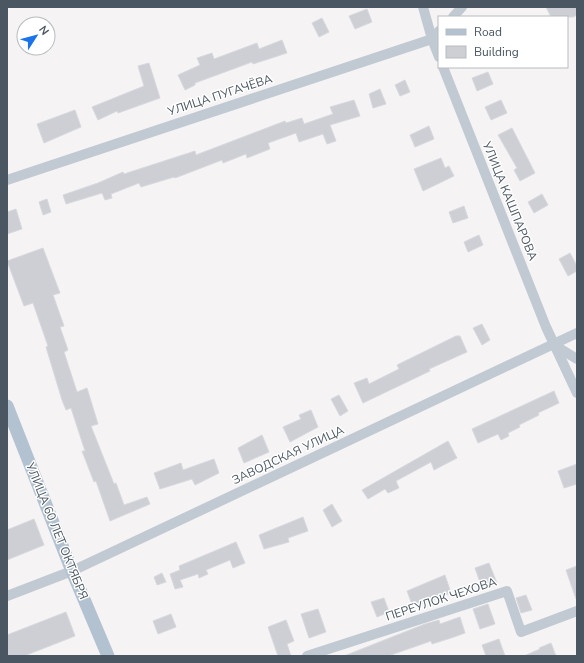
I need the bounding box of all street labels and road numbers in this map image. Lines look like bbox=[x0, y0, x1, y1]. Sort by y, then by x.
street label: УЛИЦА ПУГАЧЁВА bbox=[165, 70, 275, 120]
street label: УЛИЦА КАШПАРОВА bbox=[478, 138, 541, 263]
street label: ЗАВОДСКАЯ УЛИЦА bbox=[229, 422, 347, 488]
street label: УЛИЦА 60 ЛЕТ ОКТЯБРЯ bbox=[22, 459, 92, 602]
street label: ПЕРЕУЛОК ЧЕХОВА bbox=[384, 573, 499, 624]

